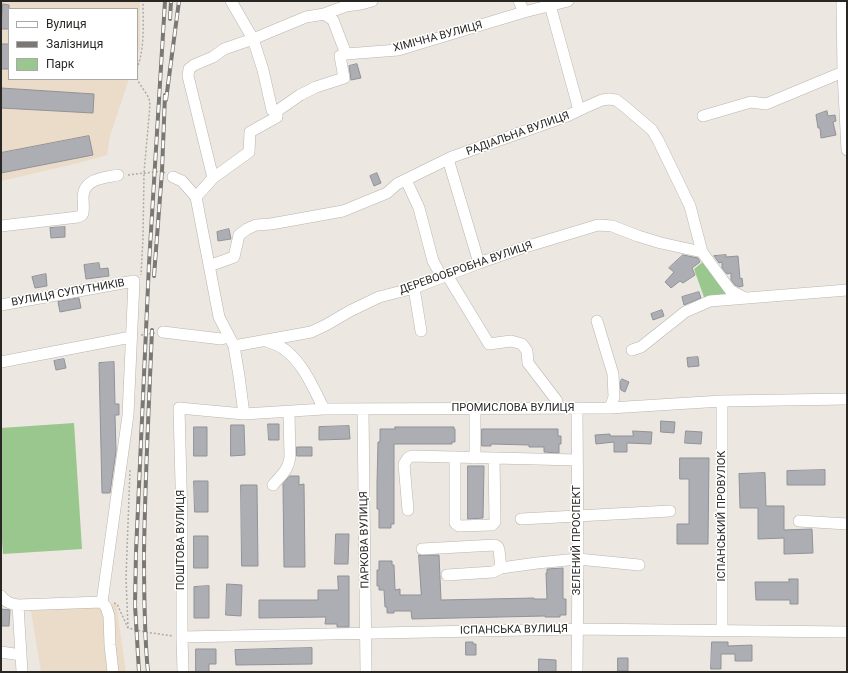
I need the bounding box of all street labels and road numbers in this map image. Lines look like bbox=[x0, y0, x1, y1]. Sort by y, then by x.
street label: ХІМІЧНА ВУЛИЦЯ bbox=[392, 19, 484, 55]
street label: РАДІАЛЬНА ВУЛИЦЯ bbox=[465, 109, 571, 159]
street label: ДЕРЕВООБРОБНА ВУЛИЦЯ bbox=[398, 239, 534, 297]
street label: ВУЛИЦЯ СУПУТНИКІВ bbox=[10, 277, 126, 309]
street label: ПРОМИСЛОВА ВУЛИЦЯ bbox=[451, 401, 575, 415]
street label: ІСПАНСЬКИЙ ПРОВУЛОК bbox=[715, 451, 729, 581]
street label: ЗЕЛЕНИЙ ПРОСПЕКТ bbox=[570, 485, 584, 595]
street label: ПОШТОВА ВУЛИЦЯ bbox=[174, 490, 188, 590]
street label: ПАРКОВА ВУЛИЦЯ bbox=[358, 491, 372, 589]
street label: ІСПАНСЬКА ВУЛИЦЯ bbox=[460, 622, 568, 638]

